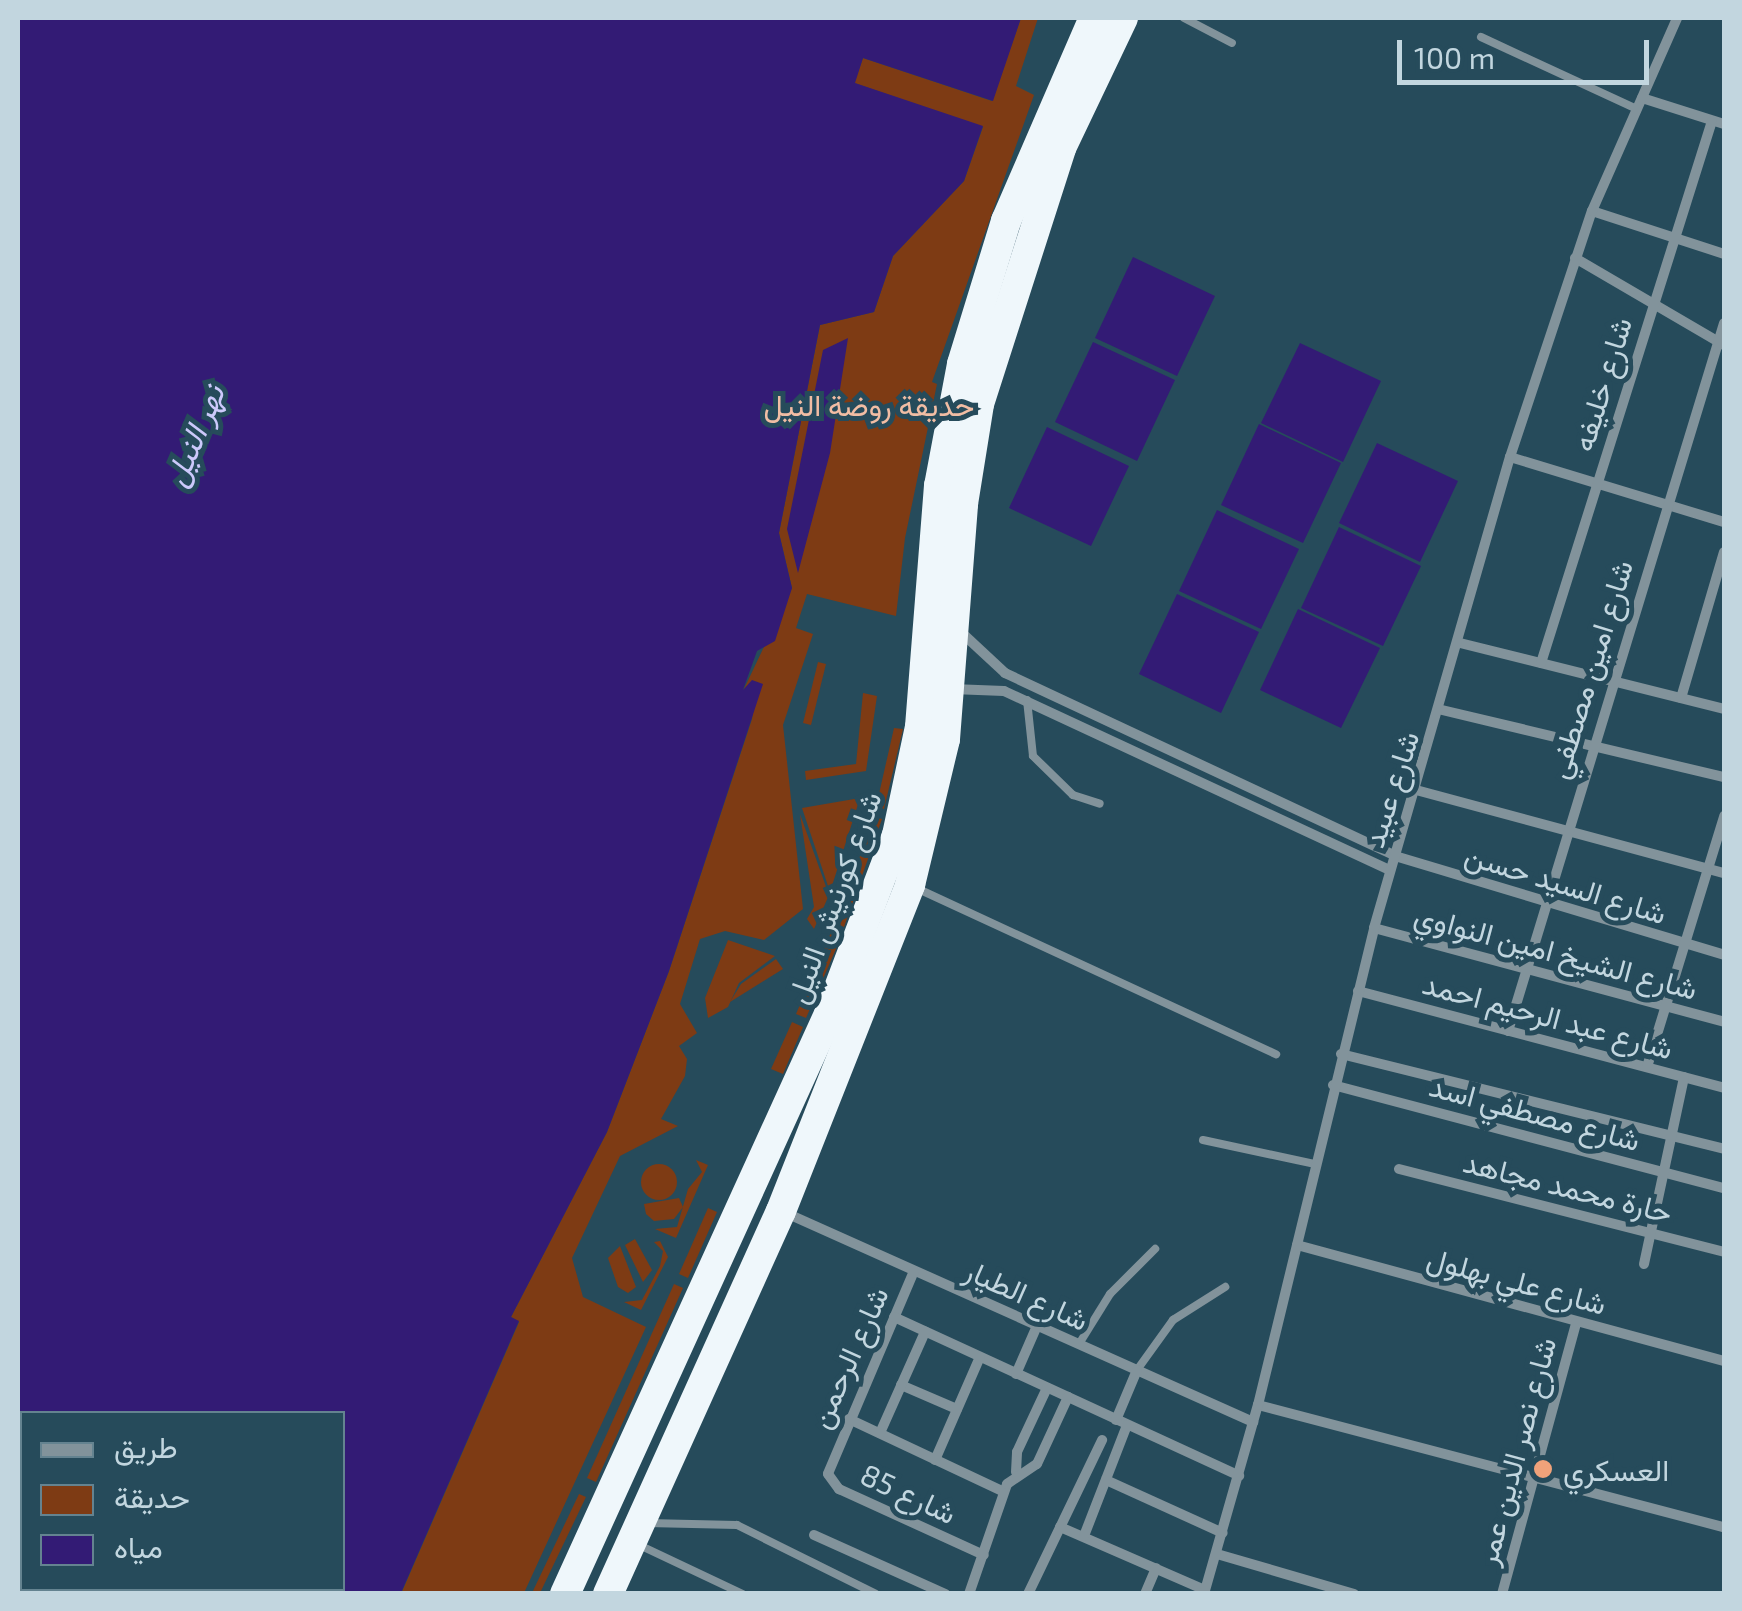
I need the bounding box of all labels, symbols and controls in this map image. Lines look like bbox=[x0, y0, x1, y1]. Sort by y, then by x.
scale bar bbox=[1402, 20, 1654, 82]
text: 100 m bbox=[1414, 39, 1495, 75]
street label: شارع خليفه bbox=[1564, 313, 1638, 455]
water label: نهر النيل bbox=[155, 379, 231, 491]
park label: حديقة روضة النيل bbox=[764, 386, 974, 422]
street label: شارع امين مصطفي bbox=[1539, 555, 1639, 783]
street label: شارع عبيد bbox=[1354, 726, 1426, 852]
street label: شارع كورنيش النيل bbox=[778, 786, 888, 1008]
street label: شارع السيد حسن bbox=[1461, 835, 1671, 931]
street label: شارع الشيخ امين النواوي bbox=[1411, 896, 1701, 1006]
street label: شارع عبد الرحيم احمد bbox=[1419, 964, 1677, 1066]
street label: شارع مصطفي اسد bbox=[1426, 1067, 1644, 1157]
street label: حارة محمد مجاهد bbox=[1460, 1143, 1676, 1229]
street label: شارع علي بهلول bbox=[1423, 1239, 1611, 1321]
street label: شارع الطيار bbox=[959, 1251, 1095, 1337]
street label: شارع الرحمن bbox=[801, 1281, 895, 1433]
street label: شارع نصر الدين عمر bbox=[1467, 1333, 1563, 1569]
legend bbox=[20, 1411, 345, 1591]
text: طريق bbox=[114, 1428, 178, 1464]
place label: العسكري bbox=[1563, 1451, 1669, 1487]
street label: شارع 85 bbox=[855, 1455, 963, 1531]
marker: العسكري bbox=[1532, 1458, 1554, 1480]
text: حديقة bbox=[114, 1478, 190, 1514]
text: مياه bbox=[114, 1528, 163, 1564]

